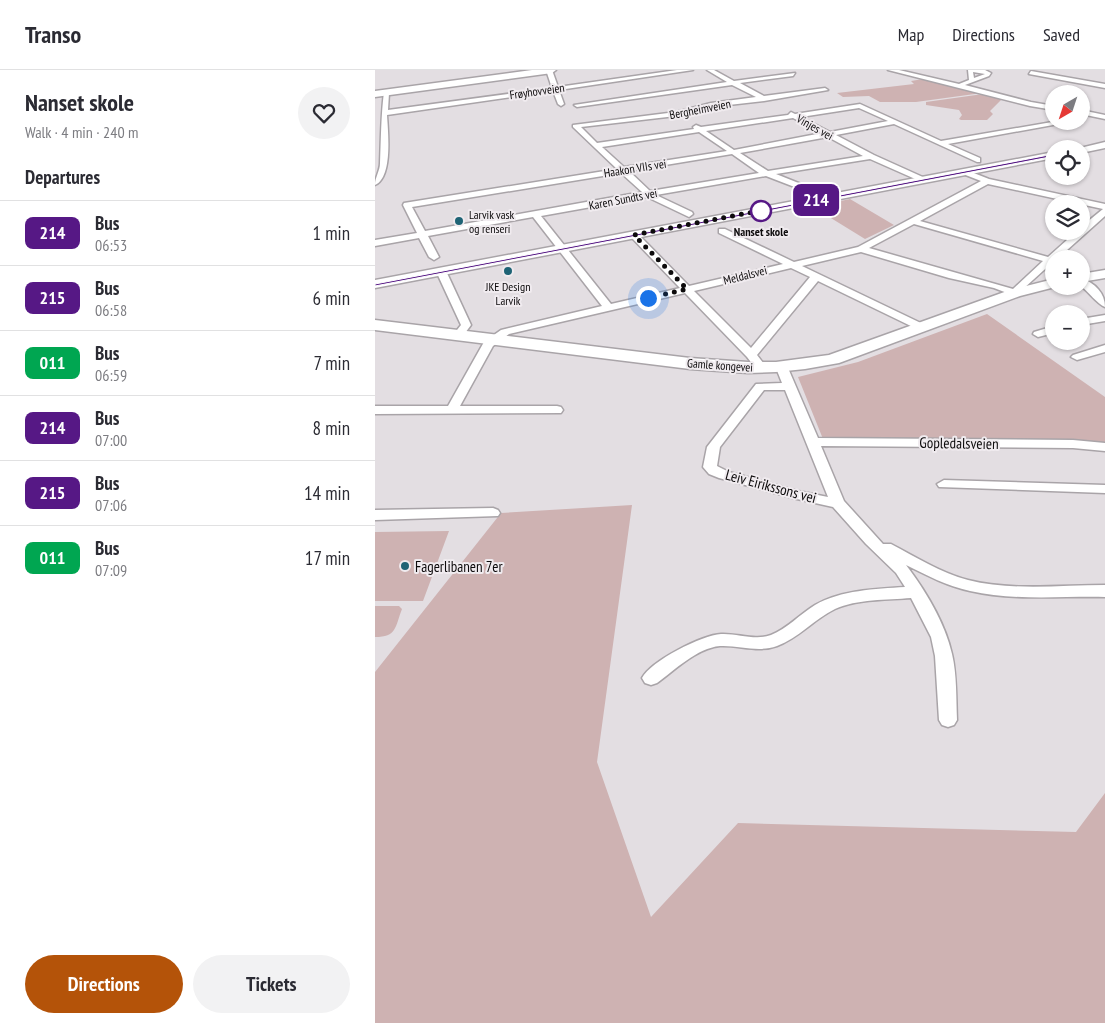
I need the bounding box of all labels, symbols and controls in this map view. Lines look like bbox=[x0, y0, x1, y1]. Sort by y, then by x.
text: Transo bbox=[25, 19, 81, 50]
text: Map bbox=[898, 23, 924, 46]
text: Directions bbox=[952, 23, 1015, 46]
text: Saved bbox=[1043, 23, 1080, 46]
street label: Frøyhovveien bbox=[508, 80, 566, 102]
north arrow bbox=[1045, 85, 1090, 130]
map controls bbox=[1045, 85, 1090, 350]
text: Nanset skole bbox=[25, 87, 134, 118]
button: heart bbox=[298, 87, 350, 139]
street label: Bergheimveien bbox=[668, 96, 732, 122]
street label: Vinjes vei bbox=[793, 110, 836, 143]
text: Walk · 4 min · 240 m bbox=[25, 122, 138, 142]
button: locate bbox=[1045, 140, 1090, 185]
street label: Haakon VIIs vei bbox=[603, 156, 667, 180]
text: Departures bbox=[25, 165, 100, 189]
line badge: 214 bbox=[787, 184, 845, 216]
street label: Karen Sundts vei bbox=[588, 185, 658, 213]
text: 214 bbox=[803, 188, 829, 211]
button: layers bbox=[1045, 195, 1090, 240]
marker: Nanset skole bbox=[750, 200, 772, 222]
place label: Larvik vask og renseri bbox=[469, 207, 515, 236]
text: Bus bbox=[95, 211, 119, 235]
marker: Larvik vask og renseri bbox=[453, 215, 465, 227]
text: 214 bbox=[40, 221, 65, 244]
text: 1 min bbox=[313, 221, 350, 245]
place label: Nanset skole bbox=[734, 224, 788, 239]
text: 06:53 bbox=[95, 235, 127, 255]
button: + bbox=[1045, 250, 1090, 295]
street label: Meldalsvei bbox=[722, 262, 768, 288]
marker: JKE Design Larvik bbox=[502, 265, 514, 277]
text: Bus bbox=[95, 276, 119, 300]
place label: JKE Design Larvik bbox=[485, 279, 530, 308]
text: 215 bbox=[40, 286, 65, 309]
text: 6 min bbox=[313, 286, 350, 310]
your location bbox=[636, 286, 661, 311]
text: 06:58 bbox=[95, 300, 127, 320]
button: − bbox=[1045, 305, 1090, 350]
text: Bus bbox=[95, 341, 119, 365]
text: 011 bbox=[40, 351, 65, 374]
text: 7 min bbox=[313, 351, 350, 375]
street label: Gamle kongevei bbox=[687, 355, 753, 375]
text: 06:59 bbox=[95, 365, 127, 385]
text: Bus bbox=[95, 406, 119, 430]
text: 214 bbox=[40, 416, 65, 439]
text: 8 min bbox=[313, 416, 350, 440]
text: 07:00 bbox=[95, 430, 127, 450]
street label: Gopledalsveien bbox=[919, 433, 999, 453]
street label: Leiv Eirikssons vei bbox=[724, 465, 818, 507]
text: Bus bbox=[95, 471, 119, 495]
text: 215 bbox=[40, 481, 65, 504]
text: 14 min bbox=[304, 481, 350, 505]
text: 07:06 bbox=[95, 495, 127, 515]
text: Bus bbox=[95, 536, 119, 560]
text: 011 bbox=[40, 546, 65, 569]
text: 17 min bbox=[305, 546, 350, 570]
place label: Fagerlibanen 7er bbox=[415, 557, 504, 576]
text: 07:09 bbox=[95, 560, 127, 580]
marker: Fagerlibanen 7er bbox=[399, 560, 411, 572]
button: Directions bbox=[25, 955, 183, 1013]
button: Tickets bbox=[193, 955, 350, 1013]

